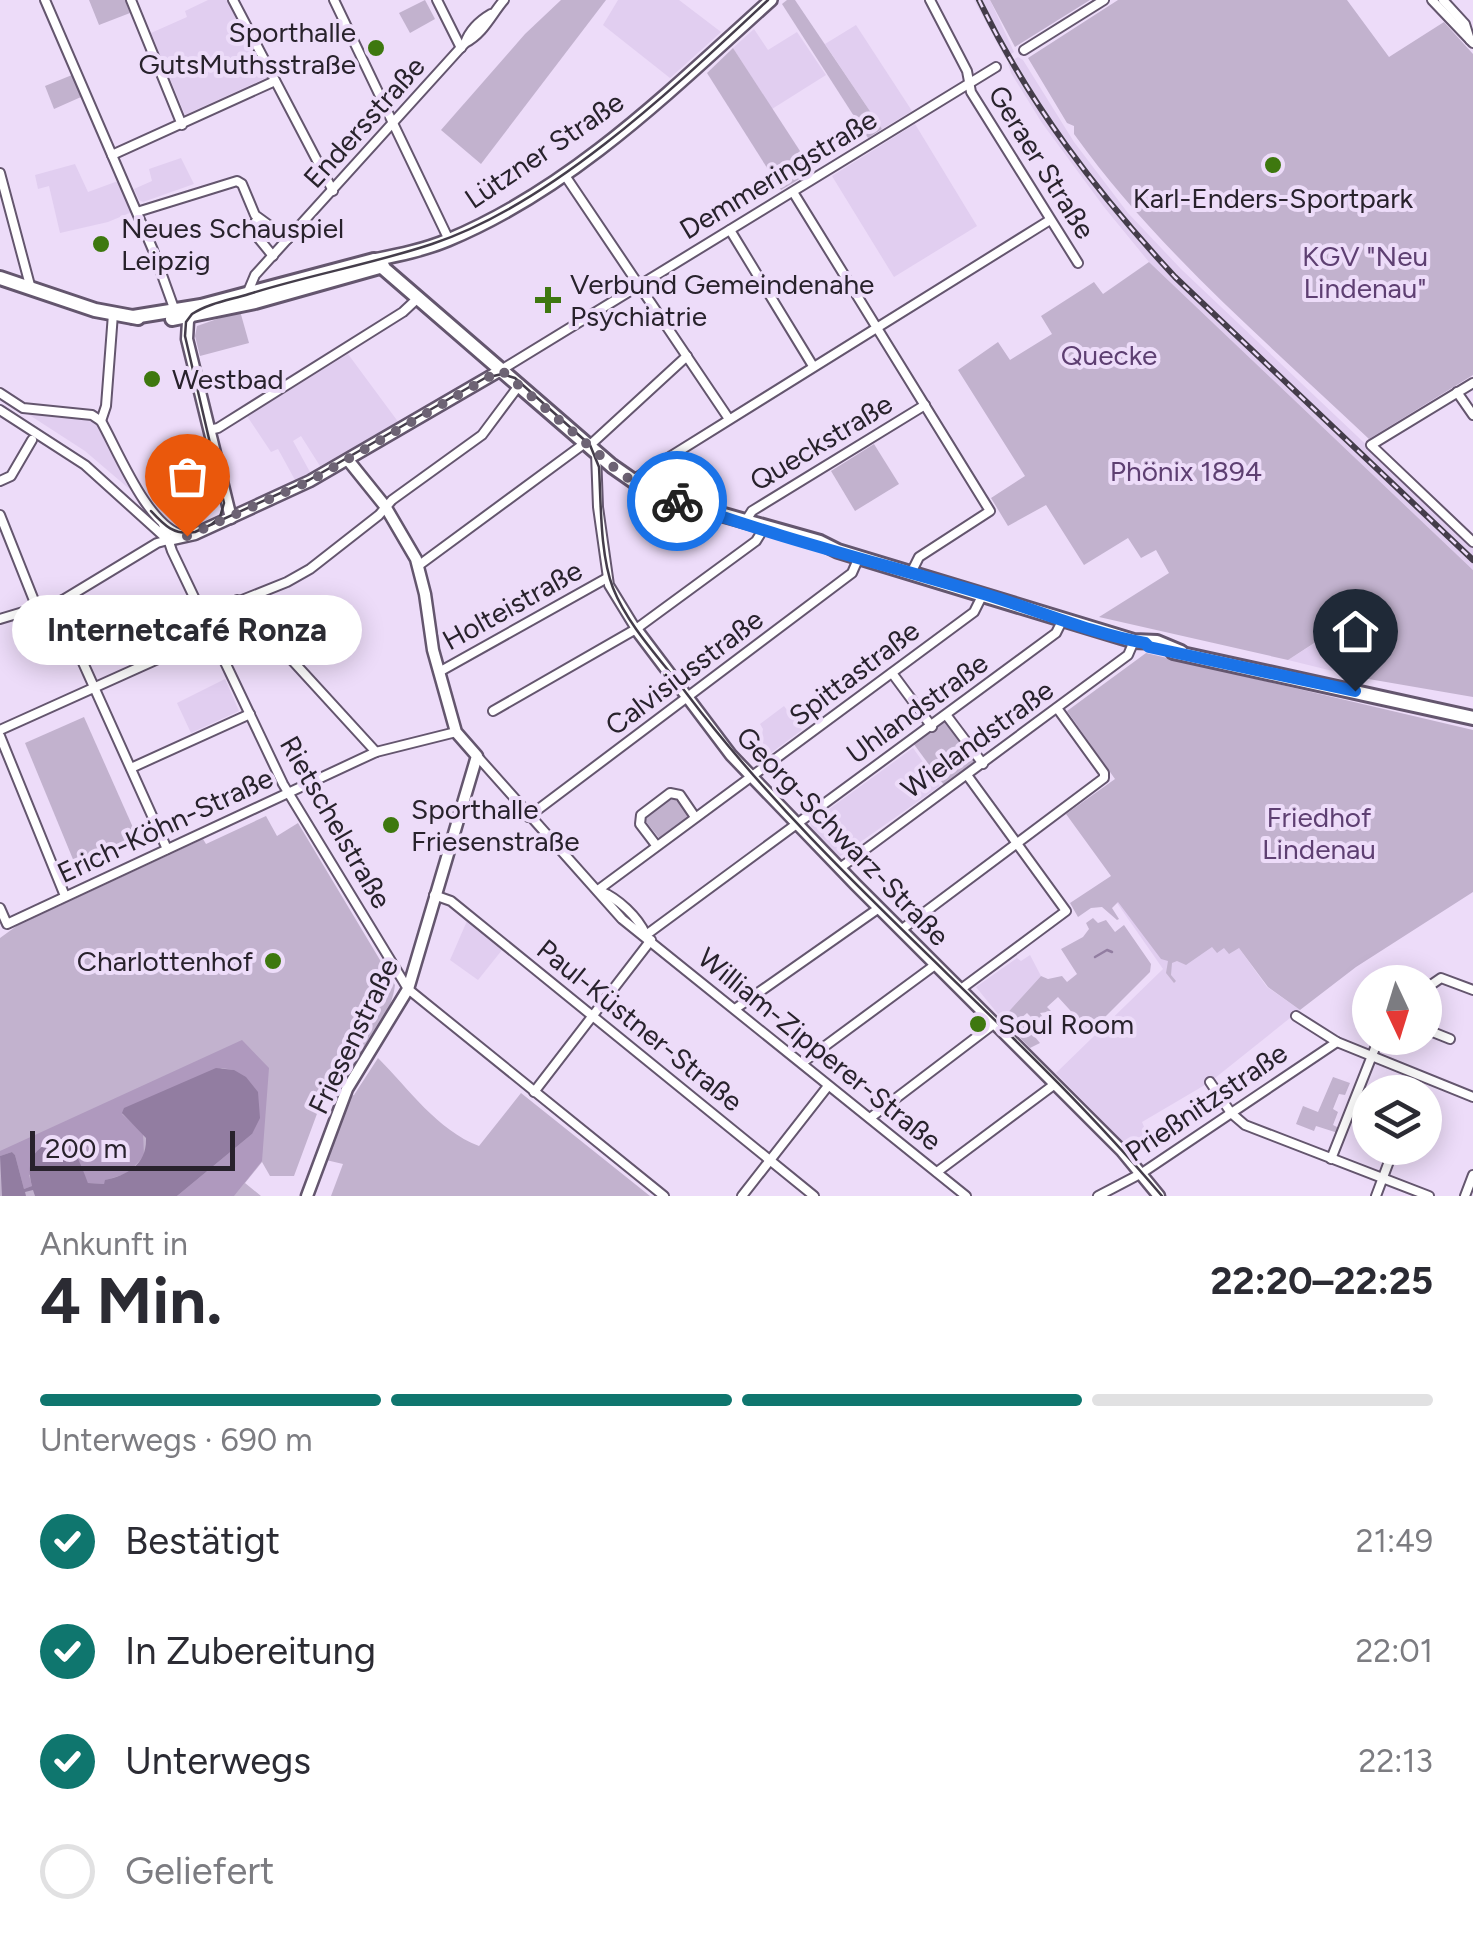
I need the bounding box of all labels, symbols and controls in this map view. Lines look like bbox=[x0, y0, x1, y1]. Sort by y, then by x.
place label: Sporthalle GutsMuthsstraße bbox=[138, 15, 356, 81]
marker: Sporthalle GutsMuthsstraße bbox=[365, 37, 387, 59]
street label: Endersstraße bbox=[296, 49, 432, 195]
street label: Geraer Straße bbox=[981, 79, 1103, 245]
street label: Lützner Straße bbox=[458, 84, 630, 216]
street label: Demmeringstraße bbox=[673, 102, 883, 246]
marker: Karl-Enders-Sportpark bbox=[1262, 154, 1284, 176]
place label: Karl-Enders-Sportpark bbox=[1133, 181, 1414, 215]
place label: Neues Schauspiel Leipzig bbox=[121, 211, 344, 277]
marker: Neues Schauspiel Leipzig bbox=[90, 233, 112, 255]
park label: KGV "Neu Lindenau" bbox=[1302, 239, 1428, 305]
place label: Verbund Gemeindenahe Psychiatrie bbox=[570, 267, 874, 333]
marker: Verbund Gemeindenahe Psychiatrie bbox=[535, 287, 561, 313]
park label: Quecke bbox=[1061, 338, 1157, 372]
place label: Westbad bbox=[172, 362, 284, 396]
marker: Westbad bbox=[141, 368, 163, 390]
street label: Queckstraße bbox=[744, 386, 898, 498]
pin bbox=[145, 434, 230, 537]
icon: bag bbox=[160, 449, 215, 504]
courier bbox=[627, 451, 727, 551]
park label: Phönix 1894 bbox=[1110, 454, 1262, 488]
icon: bike bbox=[650, 474, 705, 529]
street label: Holteistraße bbox=[436, 553, 588, 657]
pin bbox=[1313, 589, 1398, 692]
callout: Internetcafé Ronza bbox=[12, 596, 362, 666]
street label: Calvisiusstraße bbox=[599, 602, 769, 742]
icon: home bbox=[1328, 604, 1383, 659]
text: Internetcafé Ronza bbox=[47, 611, 327, 649]
street label: Spittastraße bbox=[782, 613, 926, 733]
street label: Uhlandstraße bbox=[840, 645, 994, 771]
street label: Wielandstraße bbox=[894, 672, 1060, 806]
street label: Georg-Schwarz-Straße bbox=[730, 719, 956, 953]
street label: Rietschelstraße bbox=[273, 730, 399, 914]
street label: Erich-Köhn-Straße bbox=[52, 760, 278, 890]
place label: Sporthalle Friesenstraße bbox=[411, 792, 580, 858]
park label: Friedhof Lindenau bbox=[1262, 800, 1376, 866]
marker: Sporthalle Friesenstraße bbox=[380, 814, 402, 836]
street label: Paul-Küstner-Straße bbox=[530, 932, 750, 1118]
street label: William-Zipperer-Straße bbox=[691, 940, 949, 1158]
place label: Charlottenhof bbox=[77, 944, 254, 978]
marker: Charlottenhof bbox=[262, 950, 284, 972]
street label: Friesenstraße bbox=[301, 953, 405, 1119]
north arrow bbox=[1352, 965, 1442, 1055]
map controls bbox=[1352, 965, 1442, 1165]
place label: Soul Room bbox=[998, 1007, 1134, 1041]
marker: Soul Room bbox=[967, 1013, 989, 1035]
street label: Prießnitzstraße bbox=[1119, 1035, 1293, 1169]
button: layers bbox=[1352, 1075, 1442, 1165]
scale bar bbox=[30, 1126, 235, 1170]
text: 200 m bbox=[45, 1131, 127, 1165]
text: Ankunft in bbox=[40, 1225, 188, 1263]
text: 22:20–22:25 bbox=[1211, 1258, 1433, 1304]
text: 4 Min. bbox=[40, 1261, 222, 1339]
text: Unterwegs · 690 m bbox=[40, 1421, 312, 1459]
icon: check bbox=[40, 1514, 95, 1569]
text: Bestätigt bbox=[125, 1518, 280, 1564]
text: 21:49 bbox=[1356, 1522, 1433, 1560]
icon: check bbox=[40, 1624, 95, 1679]
text: In Zubereitung bbox=[125, 1628, 376, 1674]
text: 22:01 bbox=[1355, 1632, 1433, 1670]
icon: check bbox=[40, 1734, 95, 1789]
text: Unterwegs bbox=[125, 1738, 311, 1784]
text: 22:13 bbox=[1359, 1742, 1433, 1780]
text: Geliefert bbox=[125, 1848, 274, 1894]

